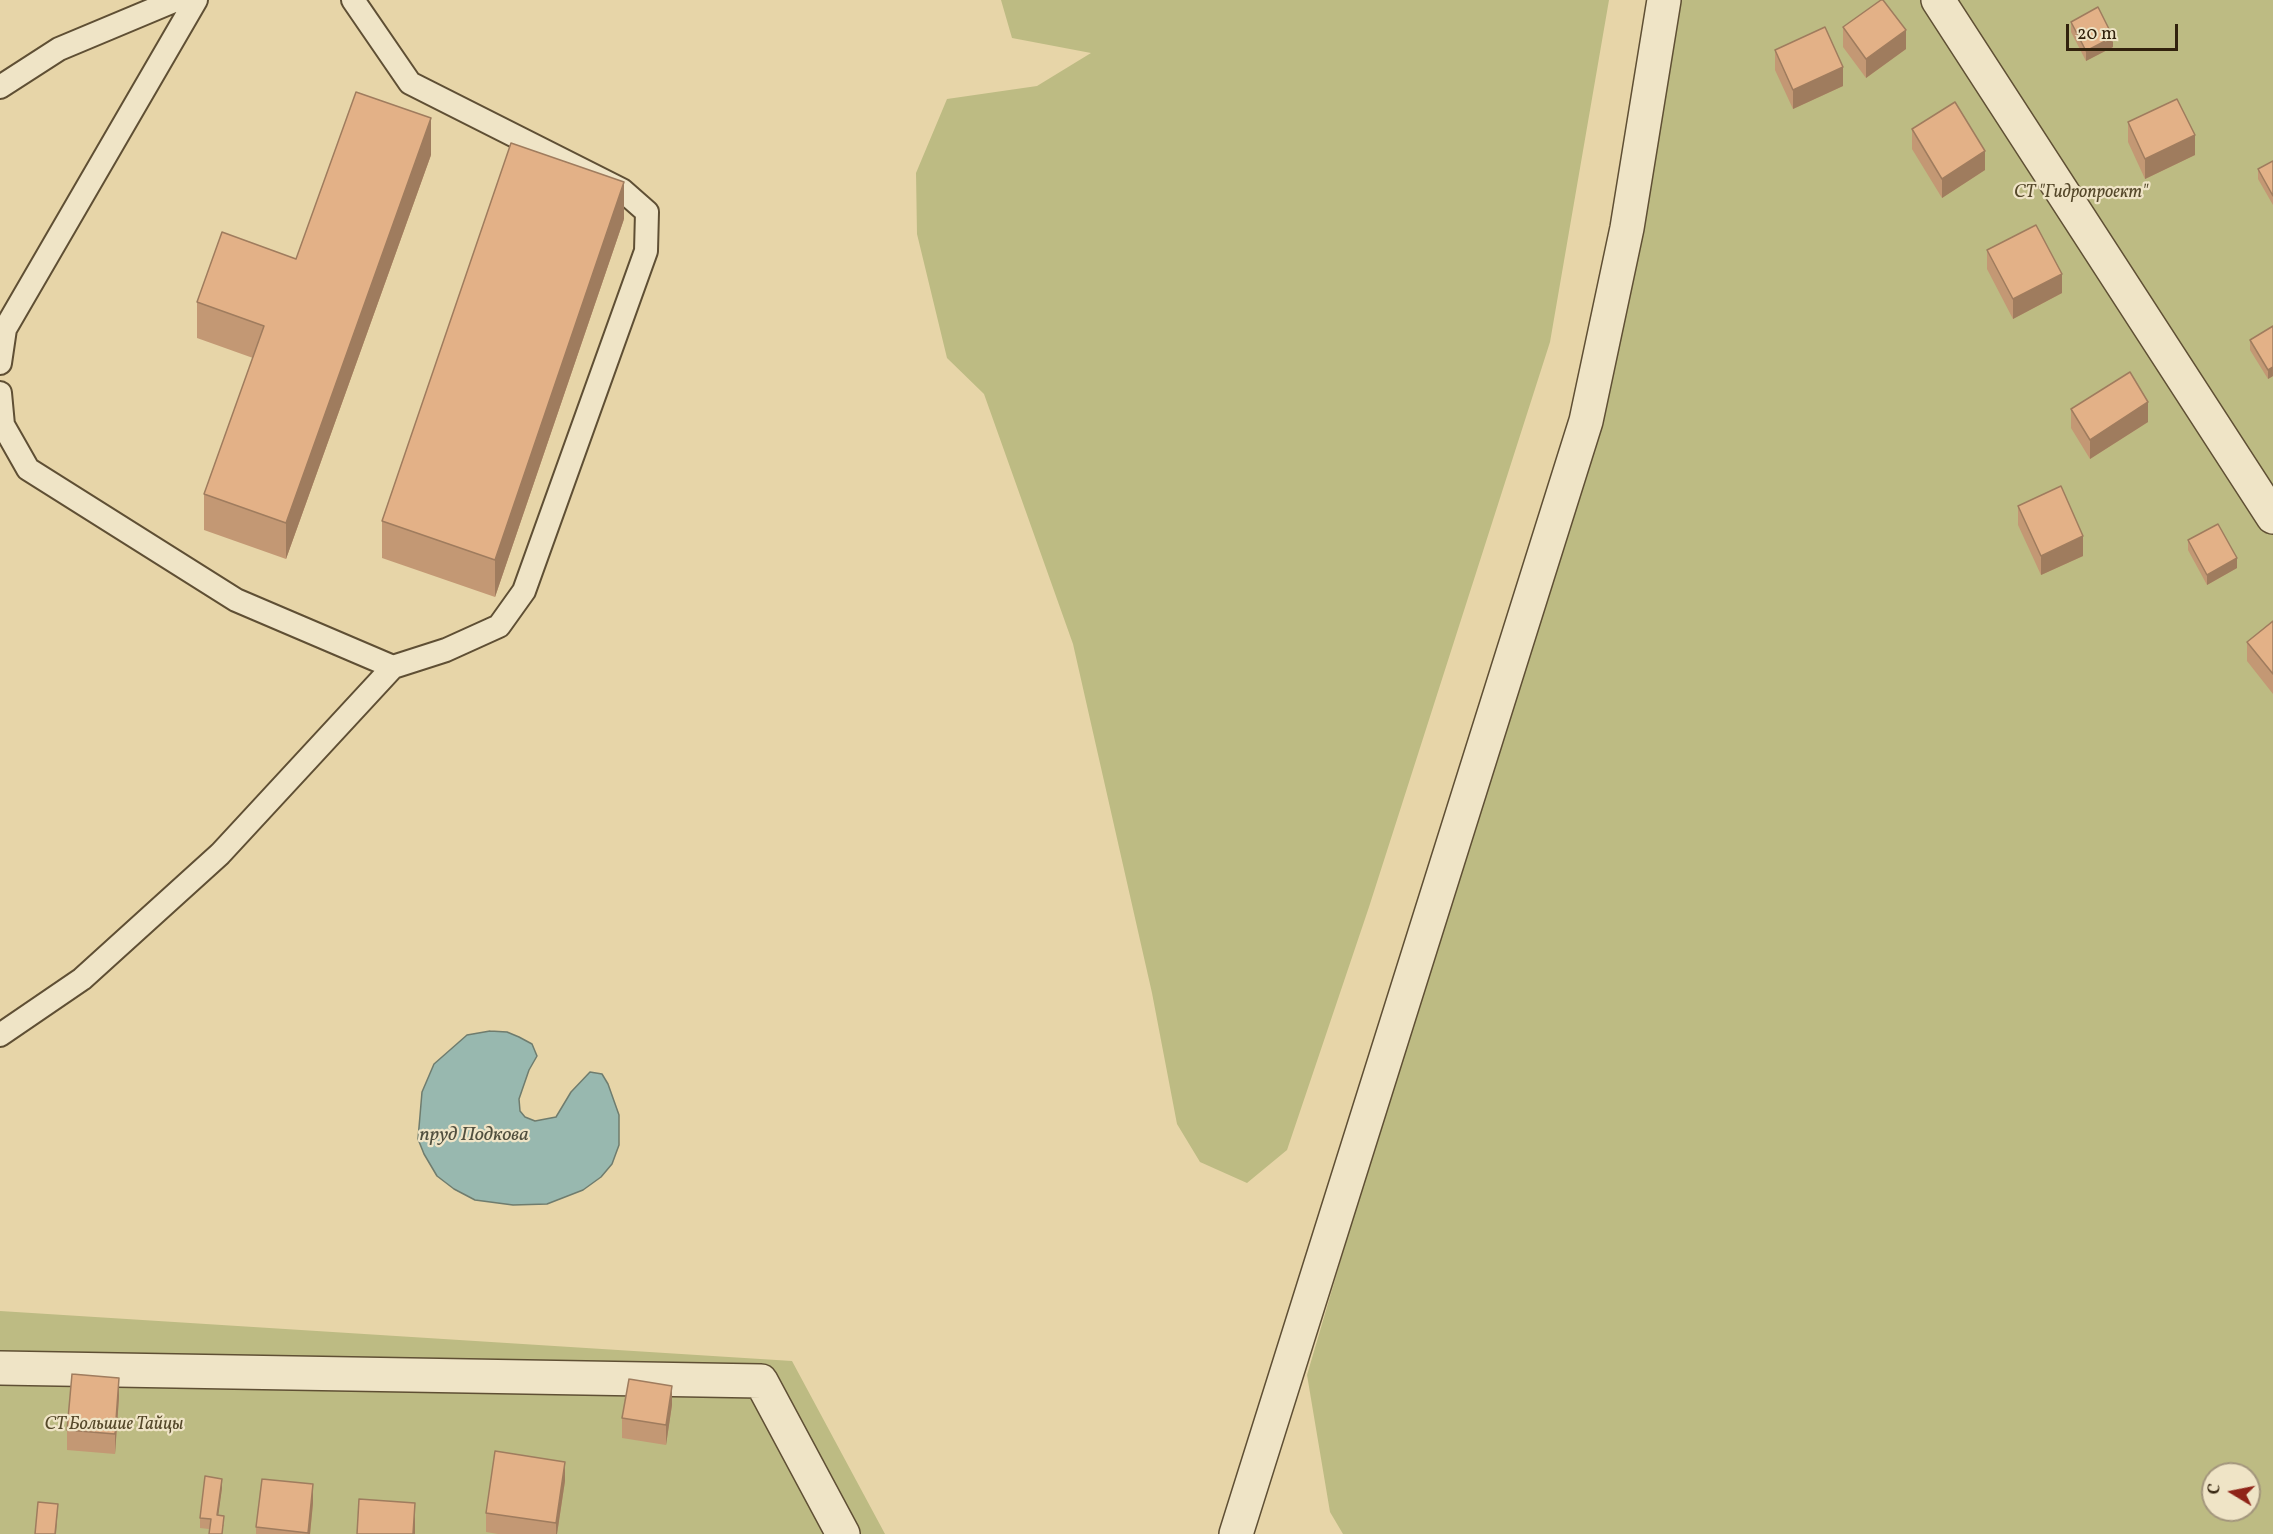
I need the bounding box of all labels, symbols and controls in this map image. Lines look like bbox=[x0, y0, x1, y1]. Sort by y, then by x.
scale bar bbox=[2069, 12, 2182, 50]
text: 20 m bbox=[2077, 22, 2117, 47]
park label: СТ "Гидропроект" bbox=[2014, 183, 2148, 205]
water label: пруд Подкова bbox=[419, 1124, 529, 1148]
park label: СТ Большие Тайцы bbox=[44, 1415, 184, 1437]
north arrow bbox=[2201, 1462, 2261, 1522]
text: С bbox=[2204, 1482, 2227, 1496]

